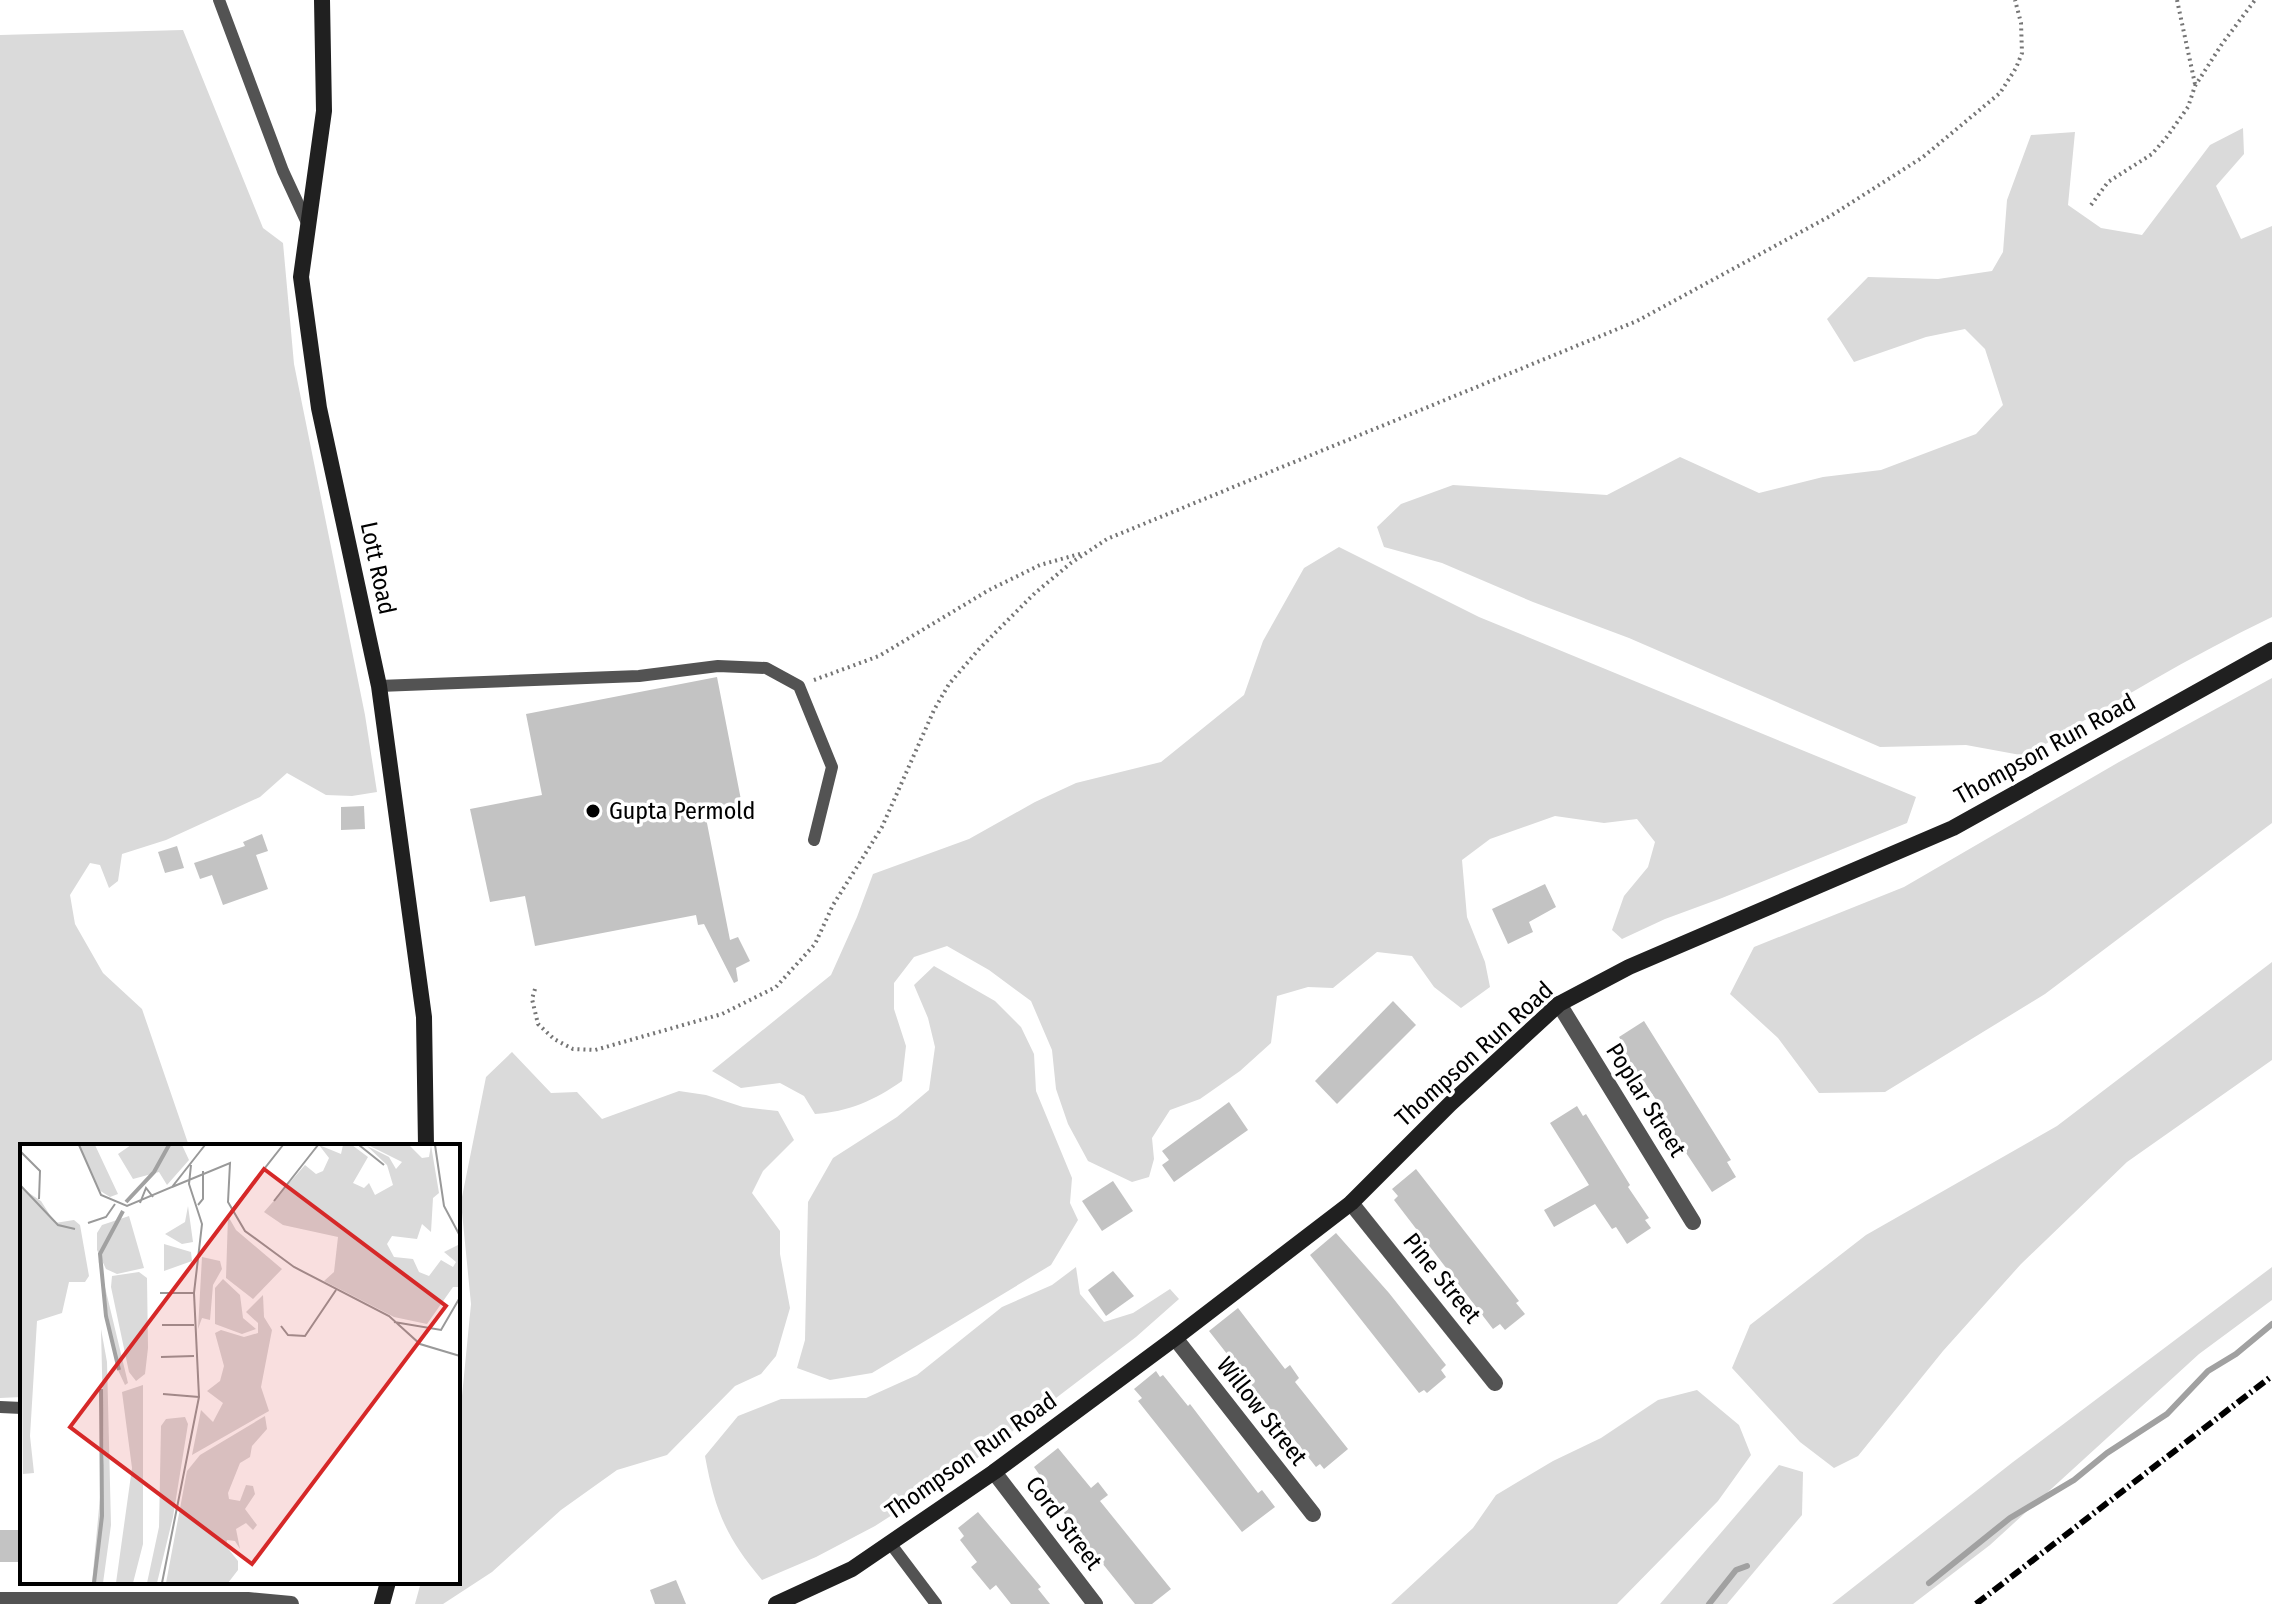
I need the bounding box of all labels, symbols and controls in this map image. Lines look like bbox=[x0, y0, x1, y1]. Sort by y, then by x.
street label: Lott Road bbox=[355, 519, 401, 617]
street label: Thompson Run Road bbox=[1950, 688, 2140, 810]
place label: Gupta Permold bbox=[609, 797, 755, 825]
marker: Gupta Permold bbox=[584, 802, 602, 820]
street label: Thompson Run Road bbox=[1389, 976, 1559, 1132]
street label: Poplar Street bbox=[1600, 1038, 1692, 1162]
inset map bbox=[20, 1144, 460, 1584]
street label: Pine Street bbox=[1397, 1227, 1487, 1329]
street label: Willow Street bbox=[1211, 1351, 1313, 1471]
street label: Thompson Run Road bbox=[880, 1386, 1062, 1526]
street label: Cord Street bbox=[1020, 1471, 1108, 1575]

